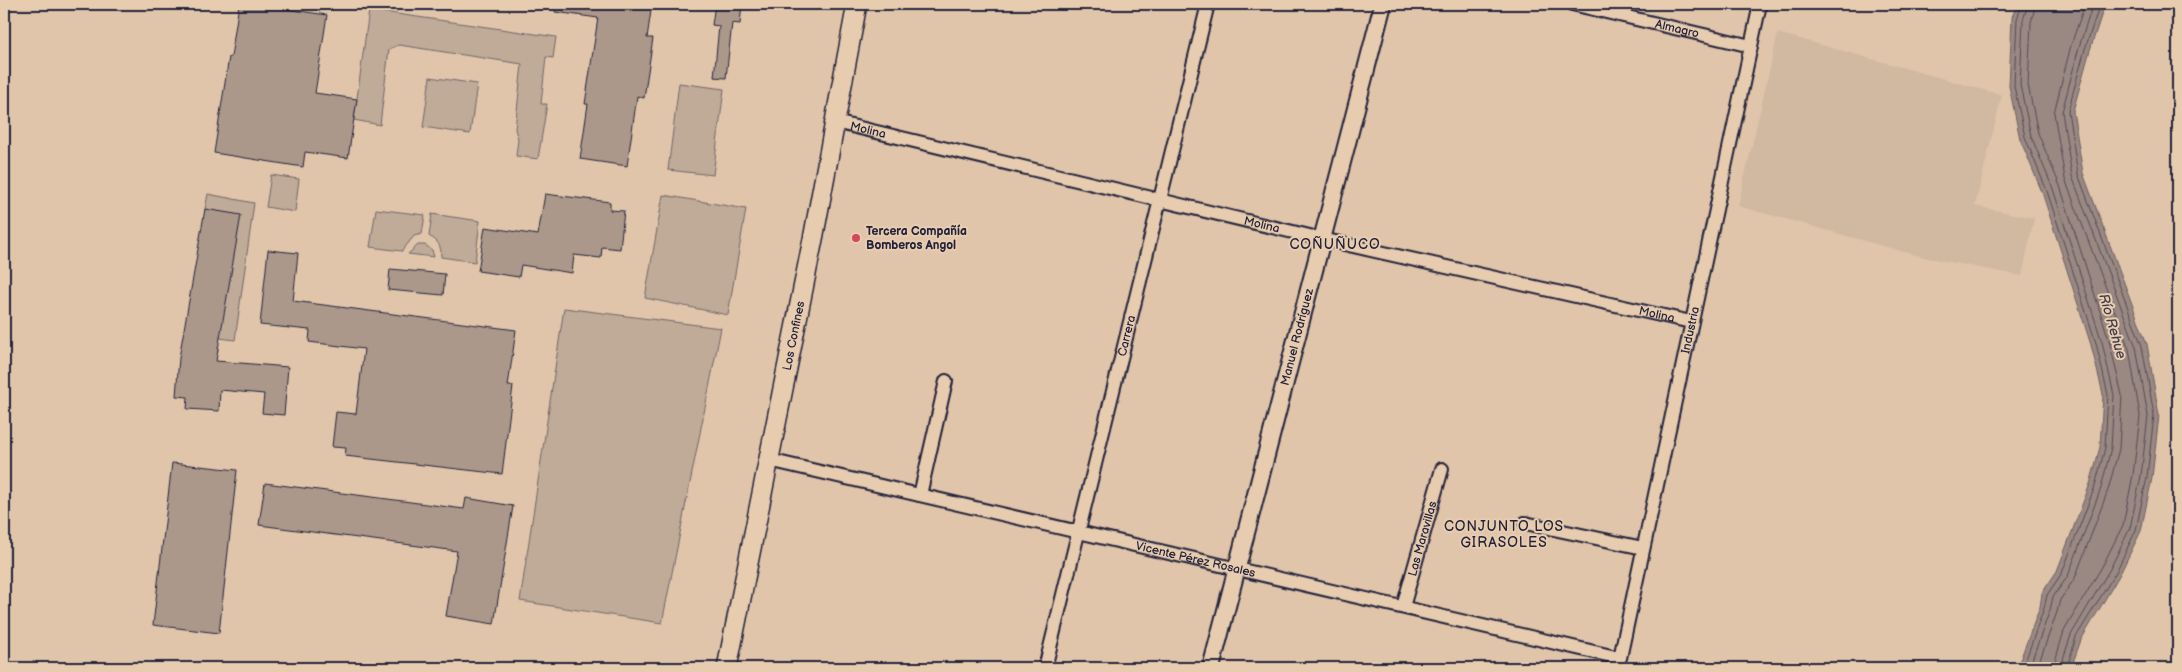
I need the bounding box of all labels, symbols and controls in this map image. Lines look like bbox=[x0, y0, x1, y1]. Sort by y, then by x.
street label: Almagro bbox=[1654, 17, 1701, 42]
street label: Molina bbox=[849, 119, 888, 142]
street label: Molina bbox=[1242, 214, 1281, 237]
place label: Tercera Compañía Bomberos Angol bbox=[866, 224, 967, 253]
marker: Tercera Compañía Bomberos Angol bbox=[850, 232, 862, 244]
district label: COÑUÑUCO bbox=[1289, 235, 1381, 253]
street label: Manuel Rodríguez bbox=[1277, 287, 1317, 387]
water label: Río Rehue bbox=[2095, 292, 2130, 361]
street label: Los Confines bbox=[780, 300, 808, 372]
street label: Molina bbox=[1637, 303, 1676, 326]
street label: Industria bbox=[1678, 305, 1703, 355]
street label: Carrera bbox=[1115, 314, 1139, 358]
street label: Las Maravillas bbox=[1405, 500, 1441, 578]
district label: CONJUNTO LOS GIRASOLES bbox=[1444, 518, 1564, 551]
street label: Vicente Pérez Rosales bbox=[1134, 539, 1257, 581]

